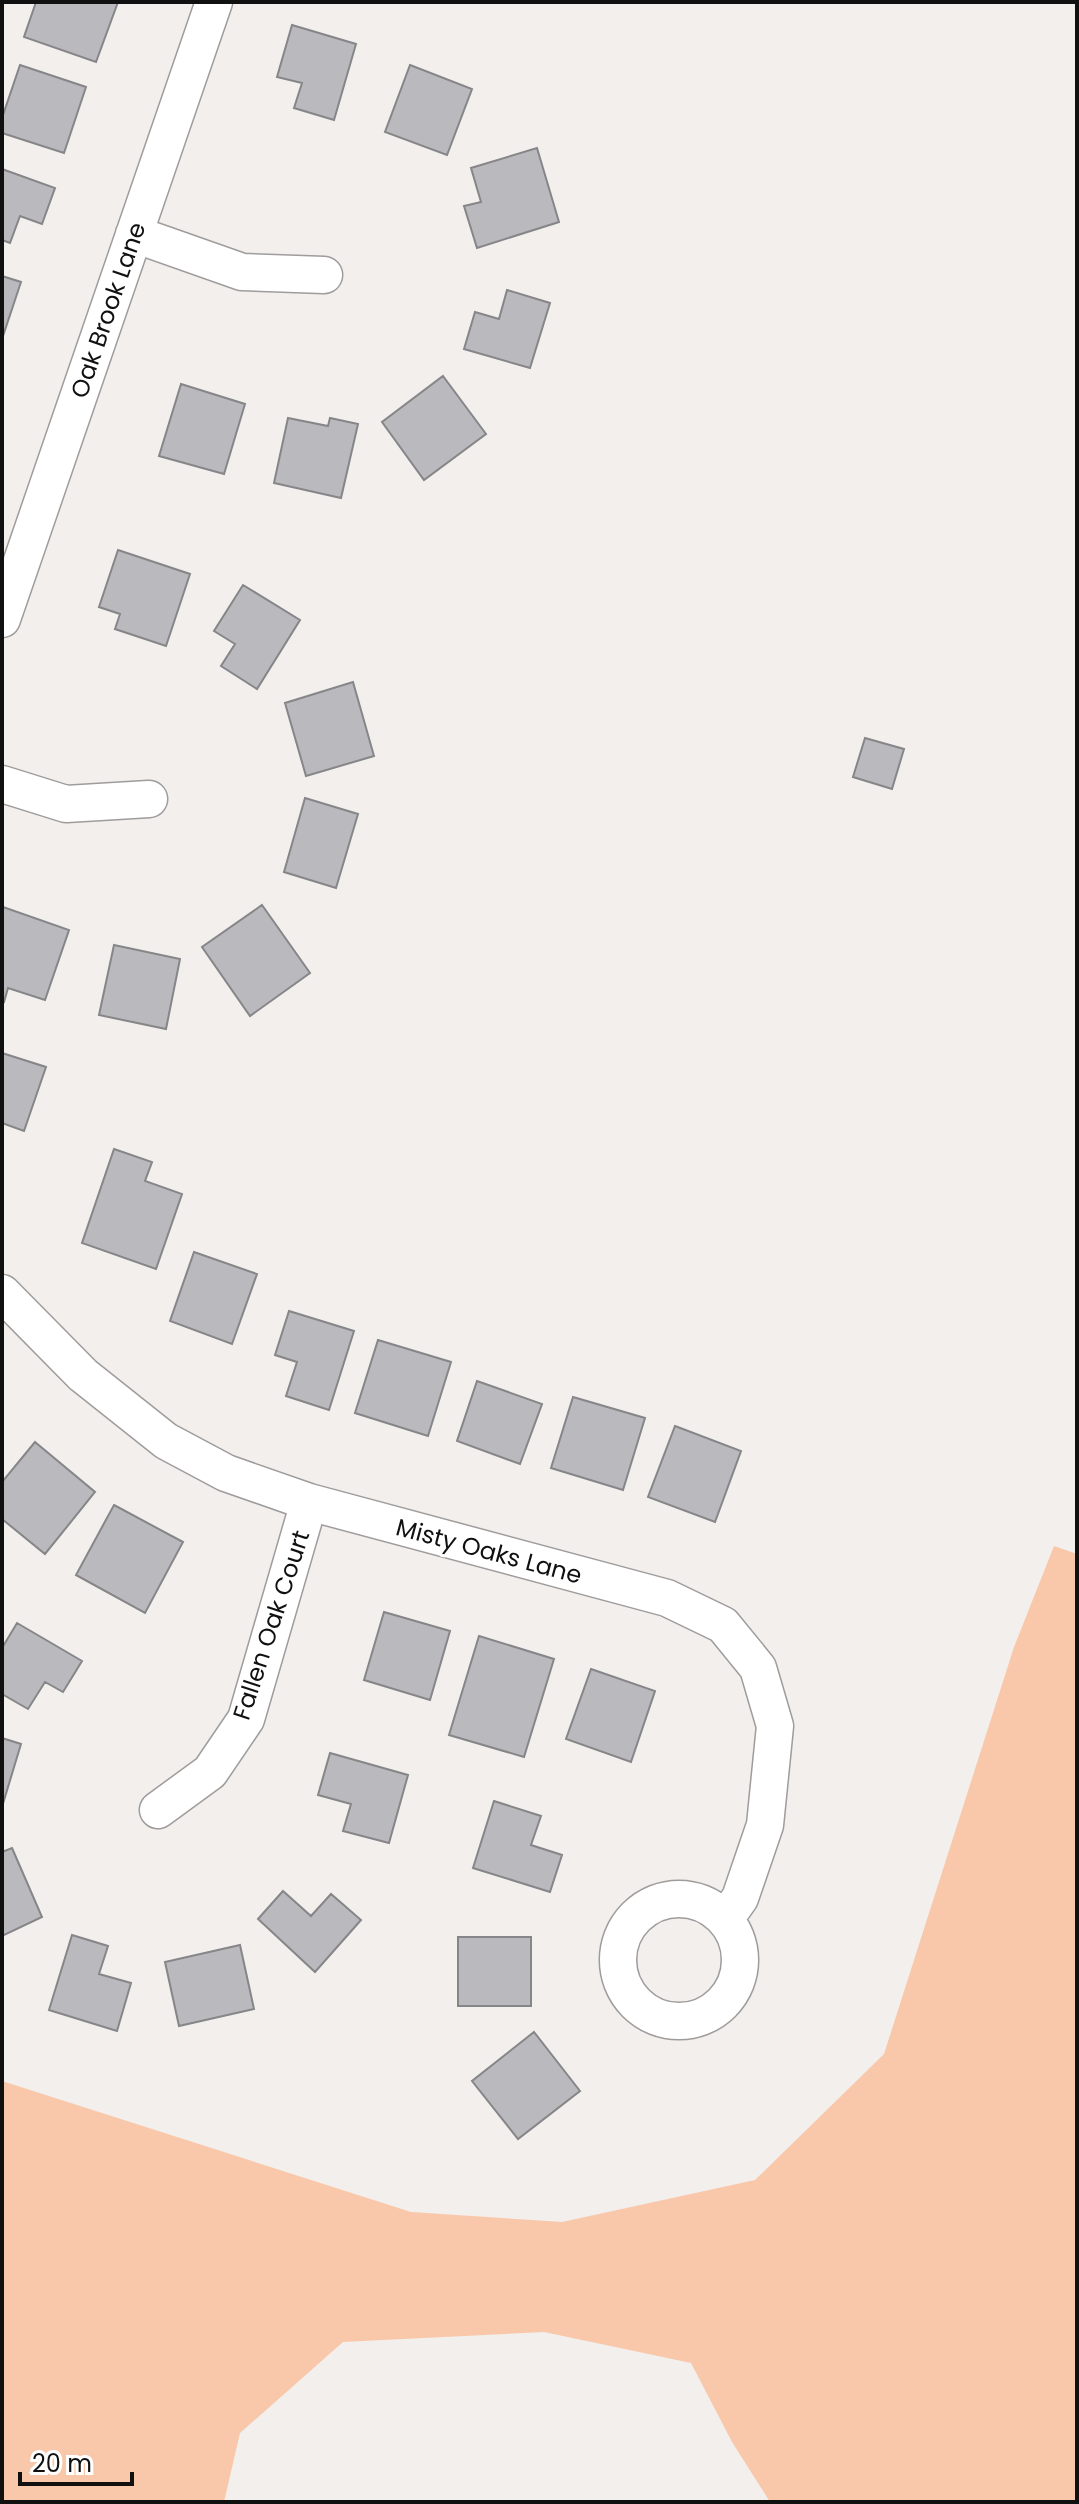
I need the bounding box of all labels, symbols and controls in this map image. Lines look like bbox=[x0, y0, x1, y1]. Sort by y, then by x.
street label: Oak Brook Lane bbox=[62, 218, 154, 402]
street label: Misty Oaks Lane bbox=[392, 1510, 586, 1592]
street label: Fallen Oak Court bbox=[225, 1526, 317, 1724]
scale bar bbox=[20, 2436, 132, 2486]
text: 20 m bbox=[32, 2447, 92, 2480]

